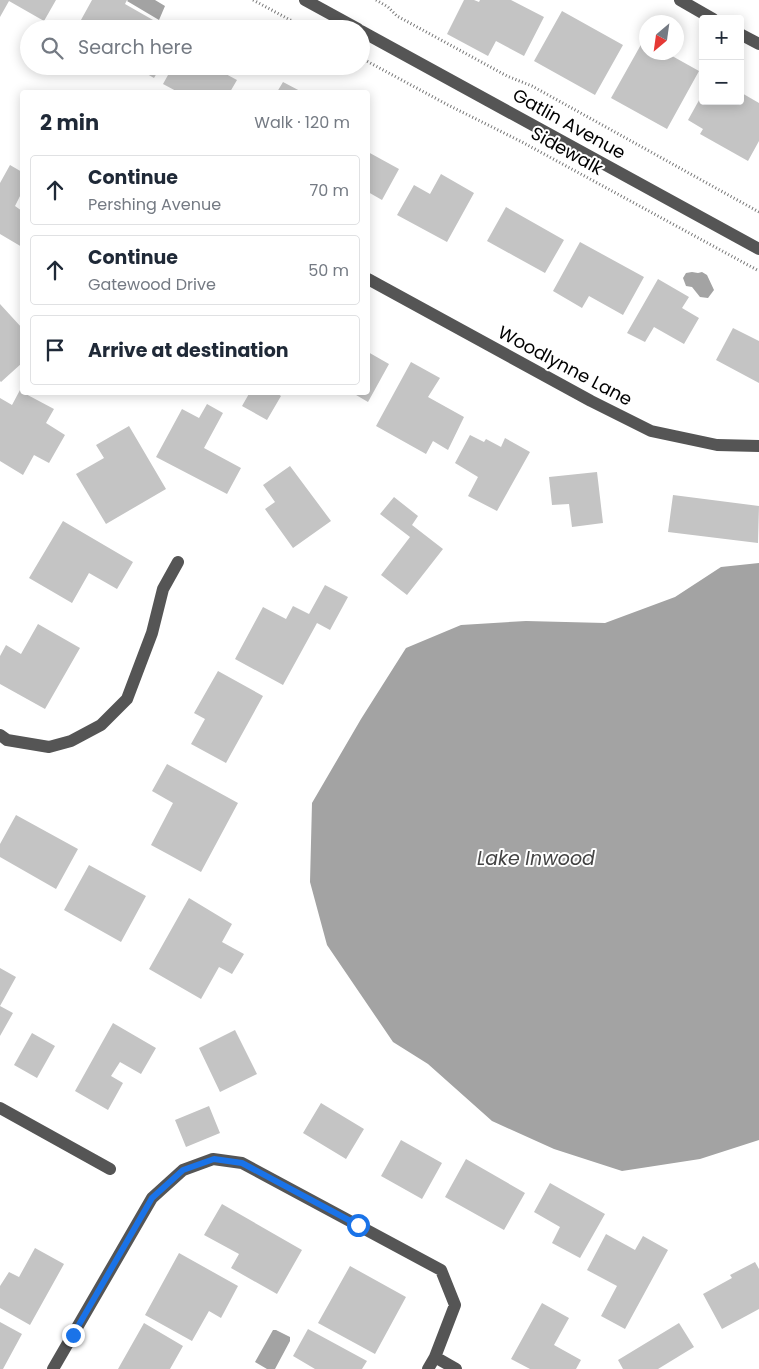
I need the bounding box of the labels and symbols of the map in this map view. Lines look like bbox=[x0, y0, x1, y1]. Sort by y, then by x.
north arrow bbox=[639, 15, 684, 60]
street label: Gatlin Avenue bbox=[508, 82, 630, 165]
street label: Sidewalk bbox=[527, 120, 608, 181]
street label: Woodlynne Lane bbox=[494, 320, 637, 412]
water label: Lake Inwood bbox=[477, 845, 595, 872]
route start bbox=[347, 1214, 370, 1237]
route end bbox=[62, 1324, 85, 1347]

